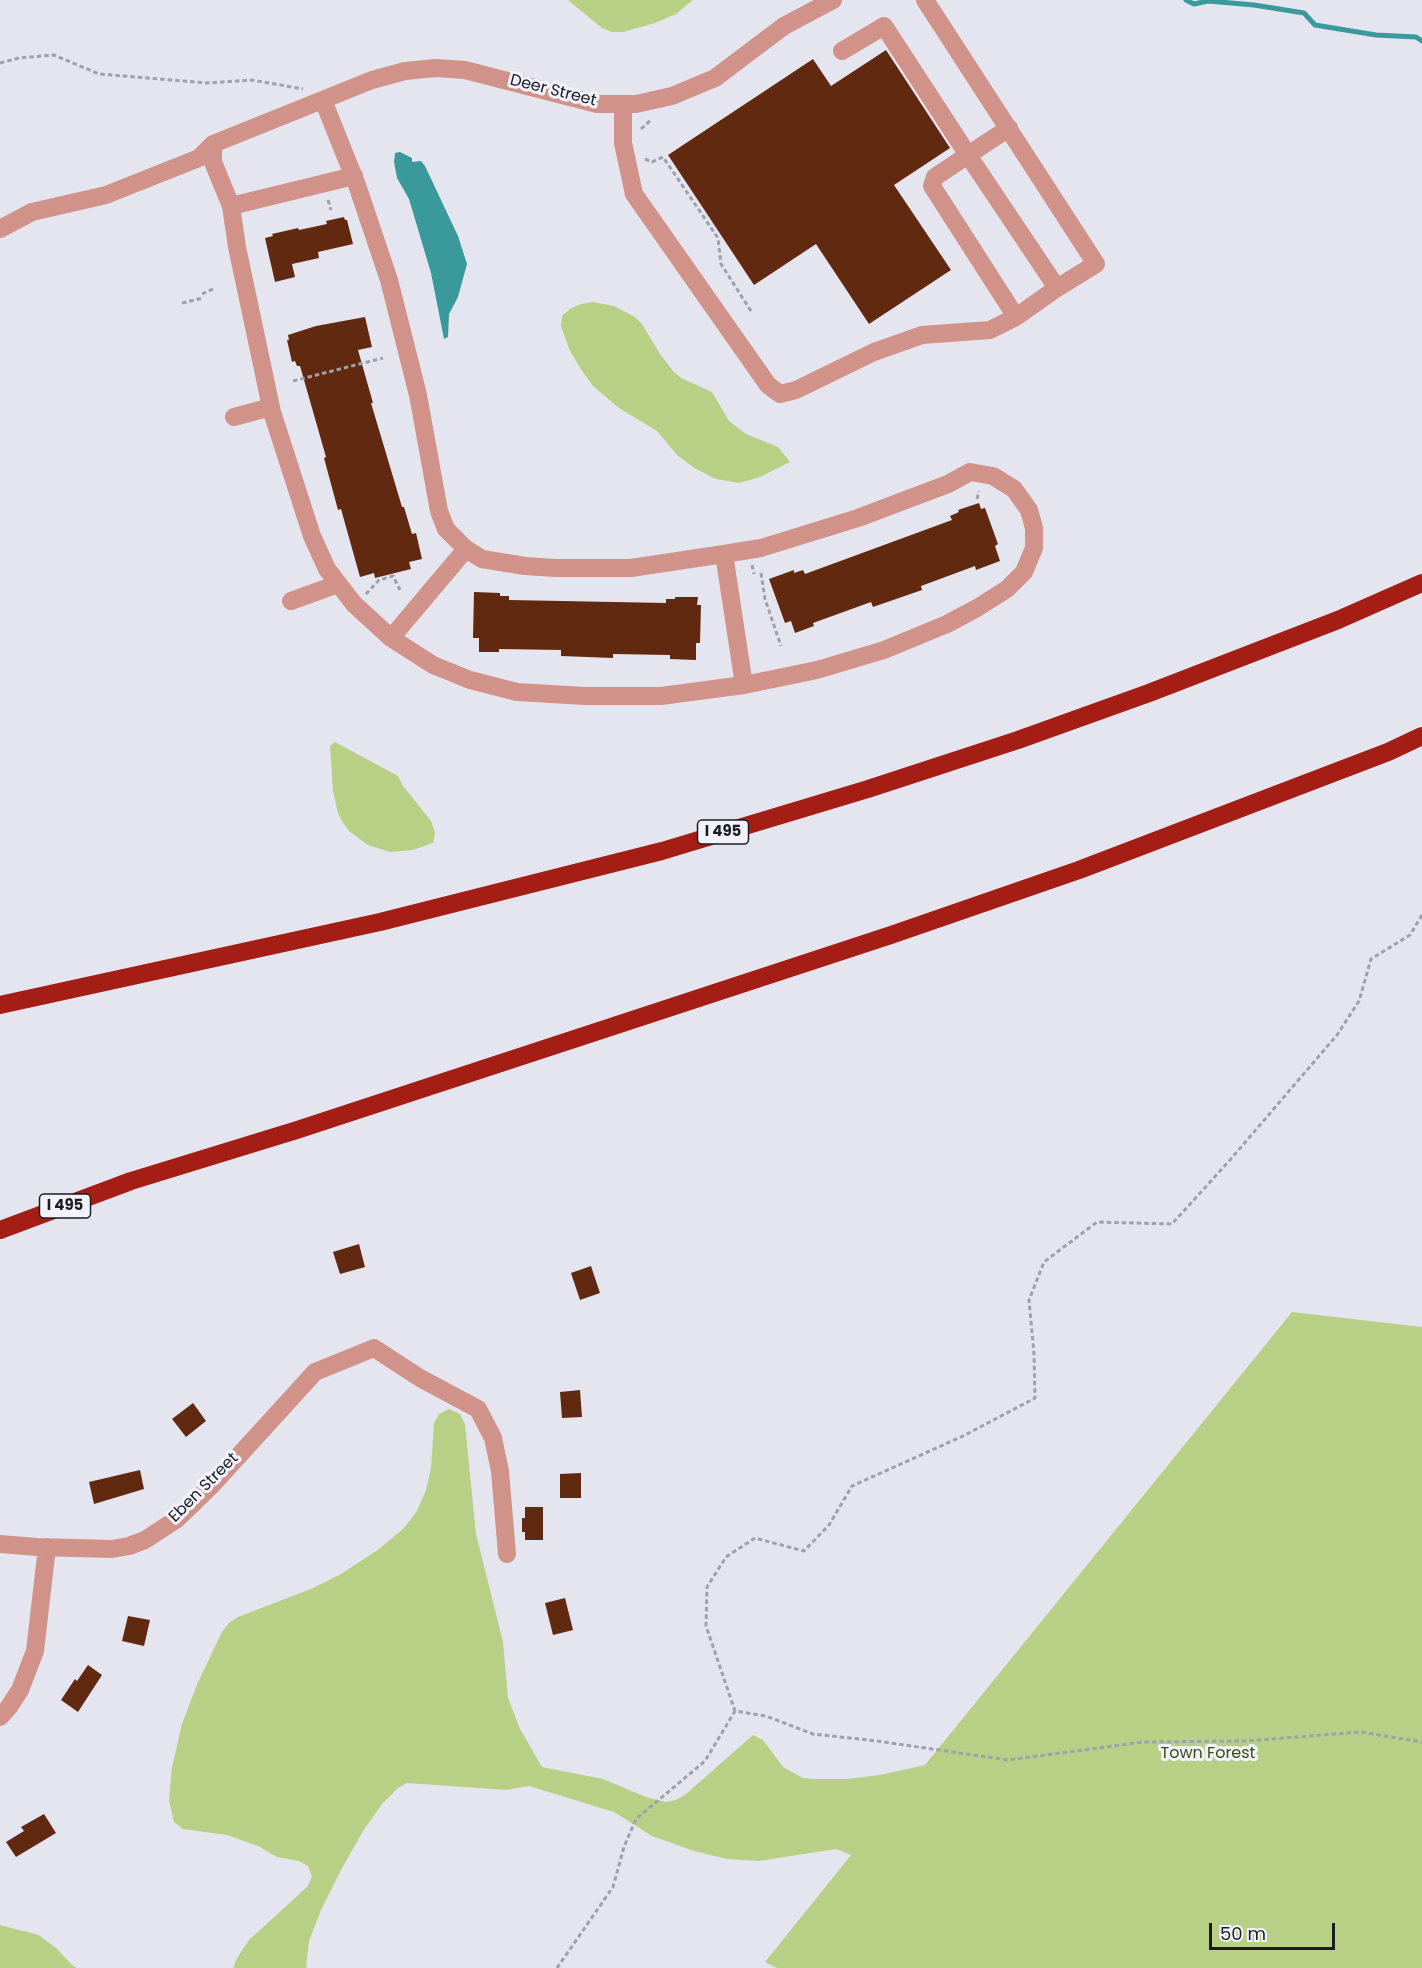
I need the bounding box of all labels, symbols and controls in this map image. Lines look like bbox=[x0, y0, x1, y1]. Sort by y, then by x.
street label: Deer Street bbox=[508, 71, 598, 111]
road number: I 495 bbox=[698, 820, 748, 844]
road number: I 495 bbox=[40, 1194, 90, 1218]
street label: Eben Street bbox=[165, 1449, 243, 1527]
park label: Town Forest bbox=[1161, 1744, 1255, 1764]
scale bar bbox=[1212, 1911, 1338, 1949]
text: 50 m bbox=[1220, 1921, 1266, 1946]

